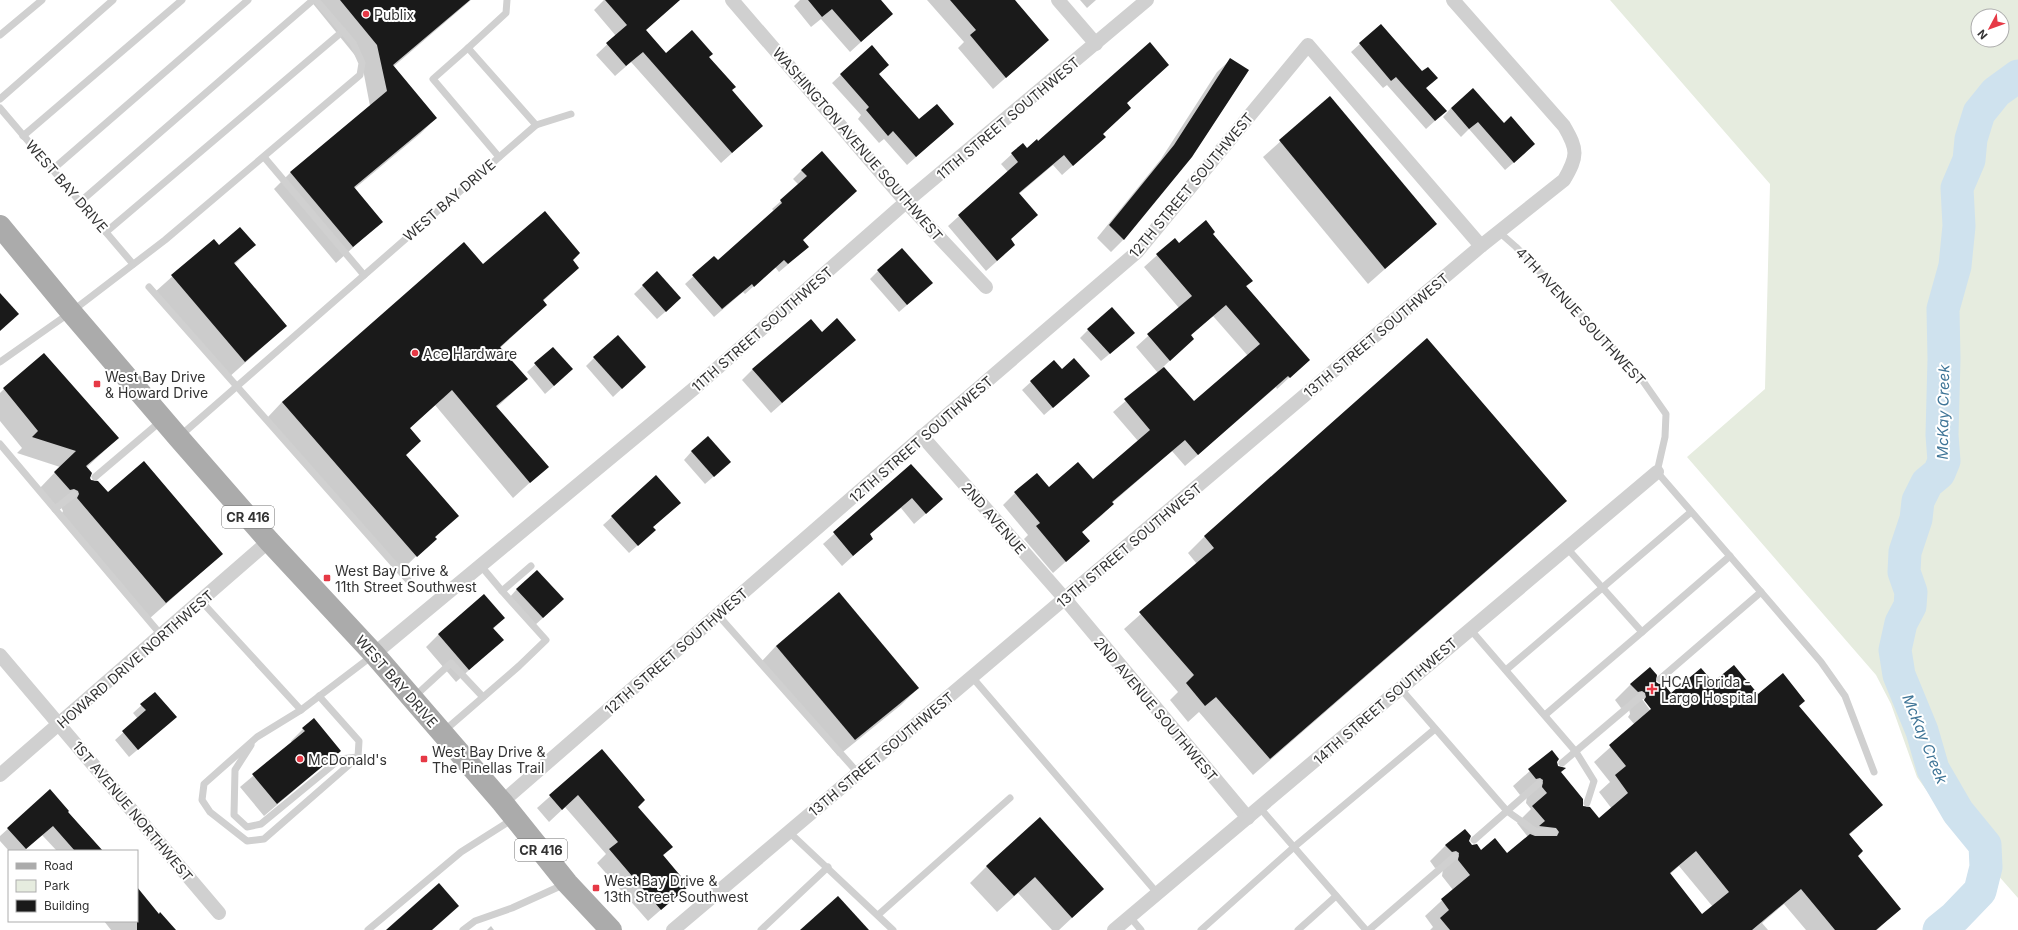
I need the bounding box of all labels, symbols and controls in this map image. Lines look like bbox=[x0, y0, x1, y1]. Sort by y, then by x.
place label: Publix bbox=[374, 6, 415, 23]
north arrow bbox=[1970, 8, 2010, 48]
marker: Publix bbox=[361, 9, 371, 19]
text: N bbox=[1974, 27, 1990, 42]
street label: WASHINGTON AVENUE SOUTHWEST bbox=[770, 44, 946, 244]
street label: 11TH STREET SOUTHWEST bbox=[933, 53, 1083, 183]
street label: 12TH STREET SOUTHWEST bbox=[1125, 109, 1257, 261]
street label: WEST BAY DRIVE bbox=[22, 137, 112, 235]
street label: WEST BAY DRIVE bbox=[400, 155, 498, 245]
street label: 4TH AVENUE SOUTHWEST bbox=[1513, 244, 1649, 388]
street label: 11TH STREET SOUTHWEST bbox=[688, 263, 836, 395]
street label: 13TH STREET SOUTHWEST bbox=[1300, 269, 1452, 401]
place label: Ace Hardware bbox=[423, 345, 517, 362]
marker: Ace Hardware bbox=[410, 348, 420, 358]
water label: McKay Creek bbox=[1933, 364, 1953, 460]
place label: West Bay Drive & Howard Drive bbox=[105, 368, 208, 401]
street label: 12TH STREET SOUTHWEST bbox=[846, 372, 996, 506]
marker: West Bay Drive & Howard Drive bbox=[92, 379, 102, 389]
street label: 2ND AVENUE bbox=[958, 479, 1030, 557]
street label: 13TH STREET SOUTHWEST bbox=[1053, 479, 1205, 611]
road number: CR 416 bbox=[222, 506, 274, 528]
place label: West Bay Drive & 11th Street Southwest bbox=[335, 562, 477, 595]
marker: West Bay Drive & 11th Street Southwest bbox=[322, 573, 332, 583]
street label: 12TH STREET SOUTHWEST bbox=[601, 584, 751, 718]
street label: HOWARD DRIVE NORTHWEST bbox=[53, 586, 217, 732]
street label: WEST BAY DRIVE bbox=[352, 632, 442, 730]
street label: 2ND AVENUE SOUTHWEST bbox=[1091, 633, 1221, 785]
street label: 14TH STREET SOUTHWEST bbox=[1310, 634, 1460, 768]
place label: HCA Florida - Largo Hospital bbox=[1661, 673, 1757, 706]
marker: HCA Florida - Largo Hospital bbox=[1646, 683, 1658, 695]
street label: 13TH STREET SOUTHWEST bbox=[805, 688, 957, 820]
water label: McKay Creek bbox=[1898, 691, 1952, 787]
street label: 1ST AVENUE NORTHWEST bbox=[69, 737, 197, 885]
place label: West Bay Drive & The Pinellas Trail bbox=[432, 743, 545, 776]
place label: McDonald's bbox=[308, 751, 387, 768]
marker: McDonald's bbox=[295, 754, 305, 764]
marker: West Bay Drive & The Pinellas Trail bbox=[419, 754, 429, 764]
road number: CR 416 bbox=[515, 839, 567, 861]
legend bbox=[8, 850, 138, 922]
text: Road bbox=[44, 858, 73, 873]
place label: West Bay Drive & 13th Street Southwest bbox=[604, 872, 749, 905]
text: Park bbox=[44, 878, 70, 893]
marker: West Bay Drive & 13th Street Southwest bbox=[591, 883, 601, 893]
text: Building bbox=[44, 898, 89, 913]

